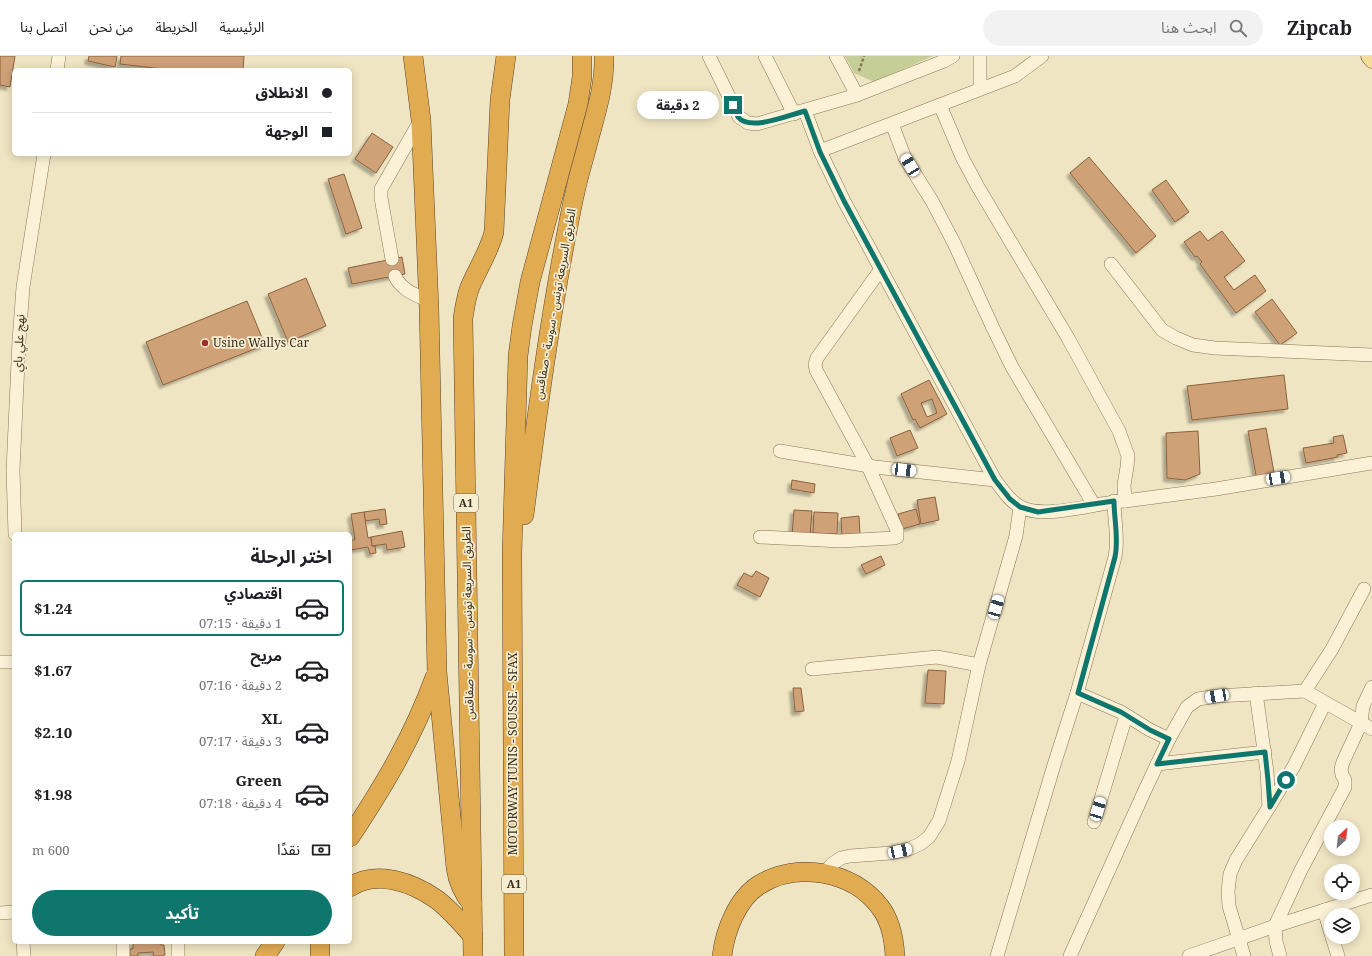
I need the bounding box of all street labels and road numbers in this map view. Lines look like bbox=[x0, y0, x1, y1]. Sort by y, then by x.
street label: الطريق السريعة تونس - سوسة - صفاقس bbox=[529, 207, 580, 401]
street label: نهج علي باي bbox=[9, 314, 30, 372]
road number: A1 bbox=[454, 494, 478, 512]
street label: الطريق السريعة تونس - سوسة - صفاقس bbox=[457, 526, 478, 720]
street label: MOTORWAY TUNIS - SOUSSE - SFAX bbox=[504, 652, 521, 856]
road number: A1 bbox=[502, 875, 526, 893]

